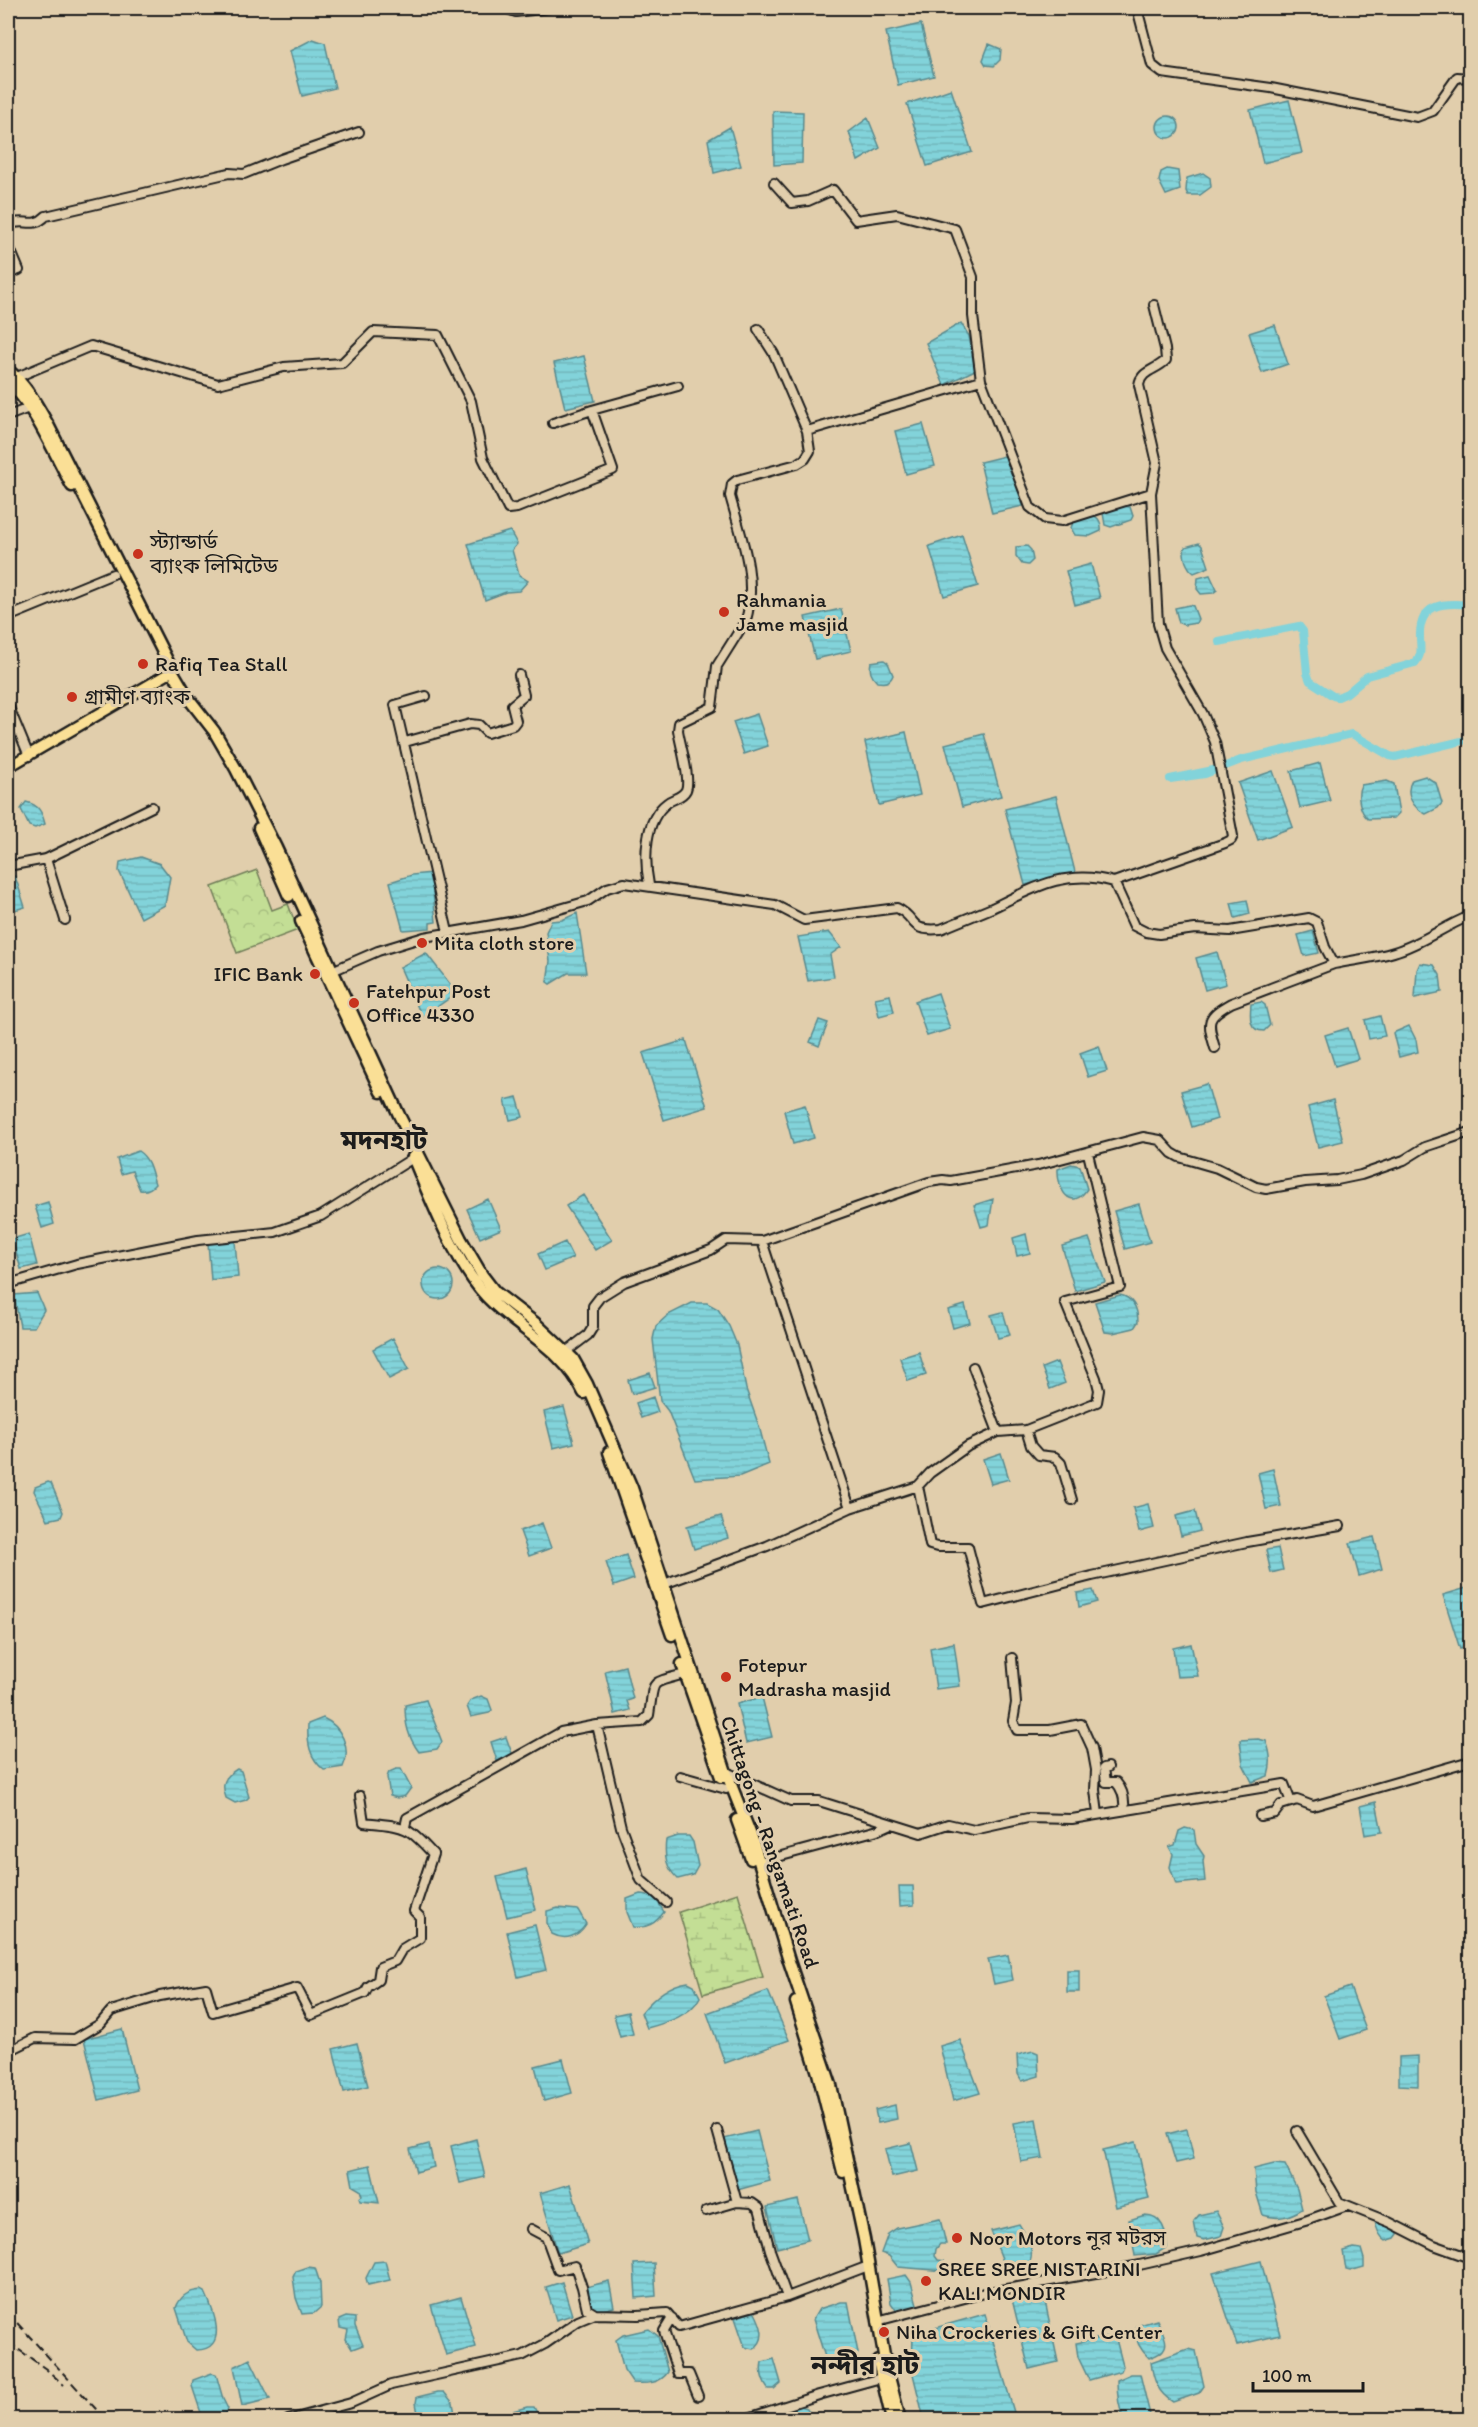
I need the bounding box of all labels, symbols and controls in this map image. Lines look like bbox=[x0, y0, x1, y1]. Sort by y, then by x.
place label: স্ট্যান্ডার্ড ব্যাংক লিমিটেড bbox=[149, 529, 279, 578]
marker: স্ট্যান্ডার্ড ব্যাংক লিমিটেড bbox=[131, 547, 145, 561]
place label: Rahmania Jame masjid bbox=[736, 587, 848, 636]
marker: Rahmania Jame masjid bbox=[717, 605, 731, 619]
place label: Rafiq Tea Stall bbox=[155, 651, 287, 676]
marker: Rafiq Tea Stall bbox=[136, 657, 150, 671]
place label: গ্রামীণ ব্যাংক bbox=[84, 684, 191, 709]
marker: গ্রামীণ ব্যাংক bbox=[65, 690, 79, 704]
place label: Mita cloth store bbox=[434, 930, 574, 955]
marker: Mita cloth store bbox=[415, 936, 429, 950]
place label: IFIC Bank bbox=[213, 961, 303, 986]
marker: IFIC Bank bbox=[308, 967, 322, 981]
place label: Fatehpur Post Office 4330 bbox=[366, 978, 491, 1027]
marker: Fatehpur Post Office 4330 bbox=[347, 996, 361, 1010]
district label: মদনহাট bbox=[340, 1123, 428, 1156]
place label: Fotepur Madrasha masjid bbox=[738, 1652, 891, 1701]
marker: Fotepur Madrasha masjid bbox=[719, 1670, 733, 1684]
street label: Chittagong - Rangamati Road bbox=[715, 1712, 826, 1972]
place label: Noor Motors নূর মটরস bbox=[969, 2225, 1167, 2251]
marker: Noor Motors নূর মটরস bbox=[950, 2231, 964, 2245]
place label: SREE SREE NISTARINI KALI MONDIR bbox=[938, 2256, 1140, 2305]
marker: SREE SREE NISTARINI KALI MONDIR bbox=[919, 2274, 933, 2288]
place label: Niha Crockeries & Gift Center bbox=[896, 2319, 1163, 2344]
marker: Niha Crockeries & Gift Center bbox=[877, 2325, 891, 2339]
district label: নন্দীর হাট bbox=[810, 2348, 920, 2381]
scale bar bbox=[1253, 2355, 1362, 2393]
text: 100 m bbox=[1262, 2365, 1312, 2387]

